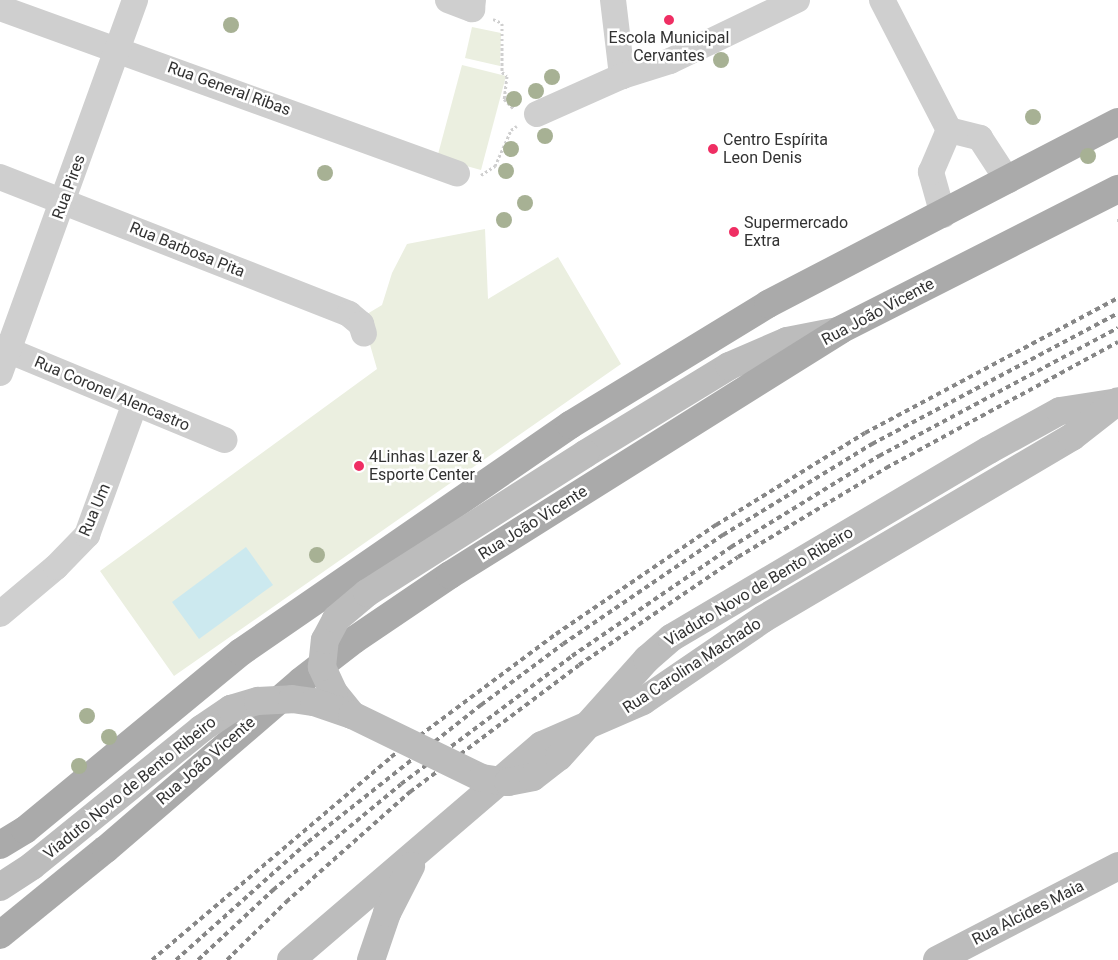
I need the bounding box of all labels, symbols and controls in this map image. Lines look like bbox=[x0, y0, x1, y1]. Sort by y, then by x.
marker: Escola Municipal Cervantes bbox=[663, 14, 675, 26]
place label: Escola Municipal Cervantes bbox=[609, 28, 729, 66]
street label: Rua General Ribas bbox=[165, 58, 293, 120]
place label: Centro Espírita Leon Denis bbox=[723, 130, 828, 168]
marker: Centro Espírita Leon Denis bbox=[707, 143, 719, 155]
street label: Rua Pires bbox=[48, 152, 90, 222]
place label: Supermercado Extra bbox=[744, 213, 848, 251]
street label: Rua Barbosa Pita bbox=[127, 218, 247, 282]
marker: Supermercado Extra bbox=[728, 226, 740, 238]
street label: Rua João Vicente bbox=[818, 274, 938, 350]
street label: Rua Coronel Alencastro bbox=[31, 353, 193, 435]
place label: 4Linhas Lazer & Esporte Center bbox=[369, 447, 482, 485]
marker: 4Linhas Lazer & Esporte Center bbox=[353, 460, 365, 472]
street label: Rua Um bbox=[75, 481, 115, 539]
street label: Rua João Vicente bbox=[475, 482, 591, 564]
street label: Viaduto Novo de Bento Ribeiro bbox=[661, 523, 857, 651]
street label: Rua Carolina Machado bbox=[619, 614, 765, 718]
street label: Viaduto Novo de Bento Ribeiro bbox=[40, 712, 220, 864]
street label: Rua João Vicente bbox=[153, 713, 259, 809]
street label: Rua Alcides Maia bbox=[969, 877, 1087, 949]

